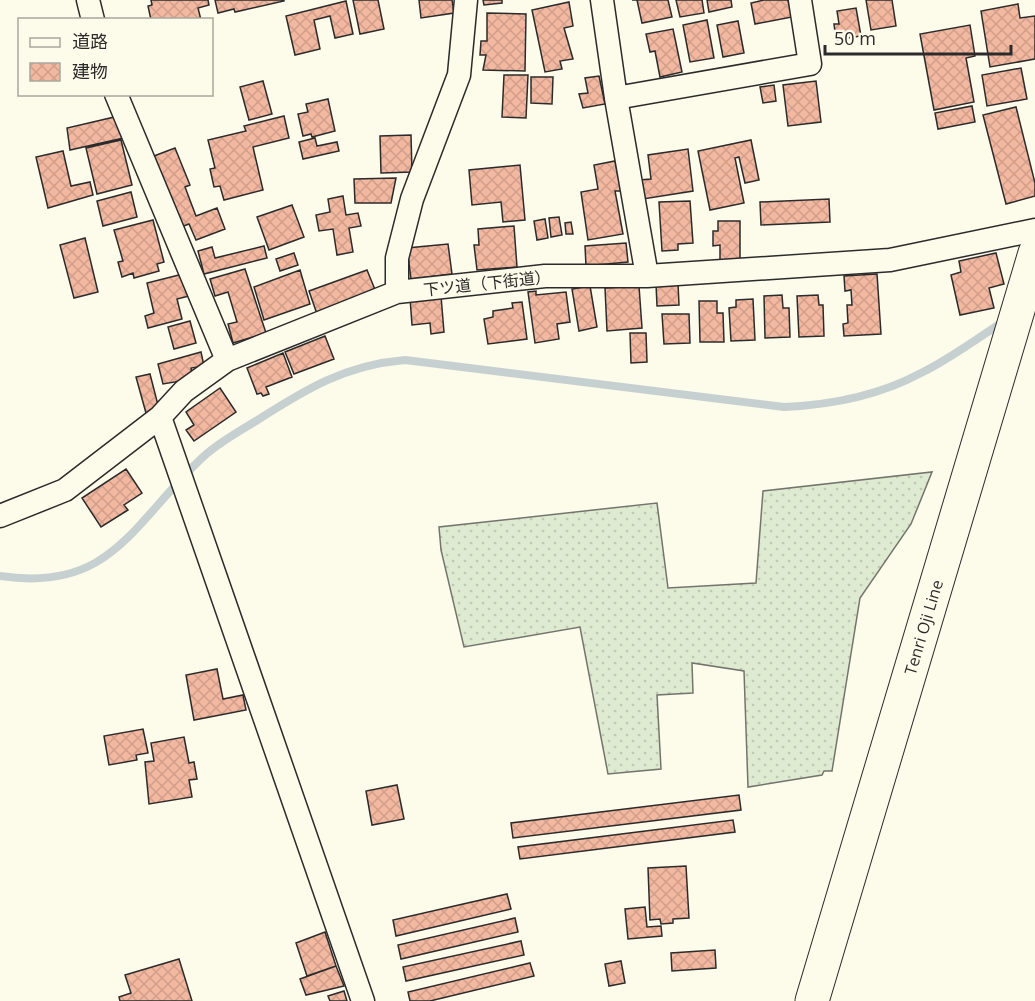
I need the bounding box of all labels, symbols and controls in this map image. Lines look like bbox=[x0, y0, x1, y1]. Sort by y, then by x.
legend bbox=[18, 18, 213, 96]
scale bar bbox=[825, 18, 1011, 56]
text: 50 m bbox=[834, 26, 876, 50]
text: 道路 bbox=[72, 29, 108, 53]
text: 建物 bbox=[72, 59, 108, 83]
street label: 下ツ道（下街道） bbox=[422, 265, 552, 301]
street label: Tenri Oji Line bbox=[899, 577, 948, 677]

